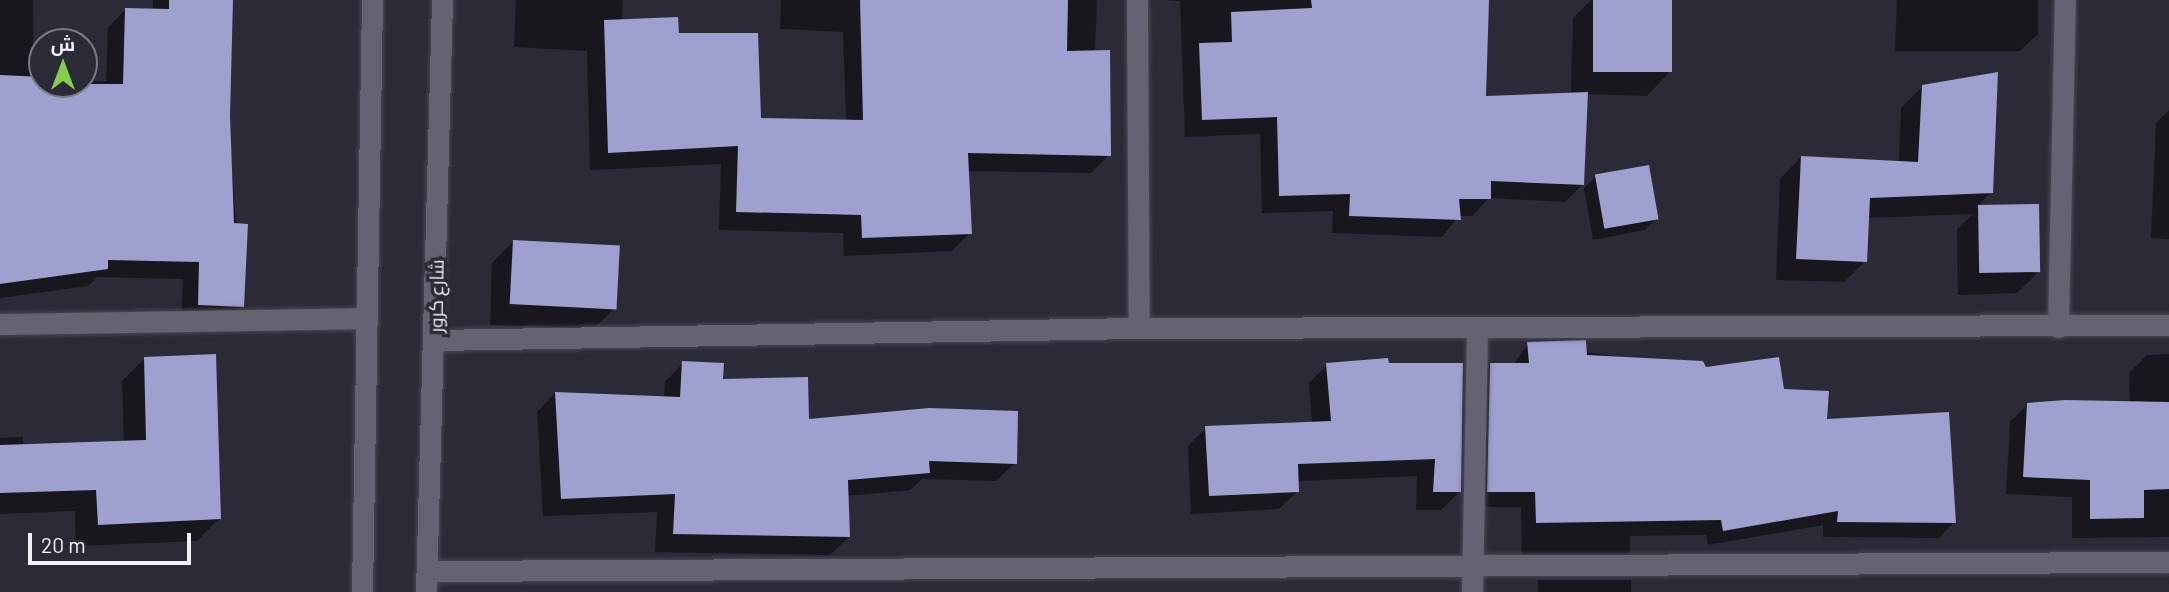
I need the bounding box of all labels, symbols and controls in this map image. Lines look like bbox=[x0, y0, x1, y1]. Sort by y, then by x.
north arrow bbox=[28, 28, 98, 98]
text: ش bbox=[51, 32, 75, 55]
street label: شارع كرور bbox=[424, 259, 448, 333]
scale bar bbox=[32, 518, 194, 562]
text: 20 m bbox=[41, 532, 86, 557]

